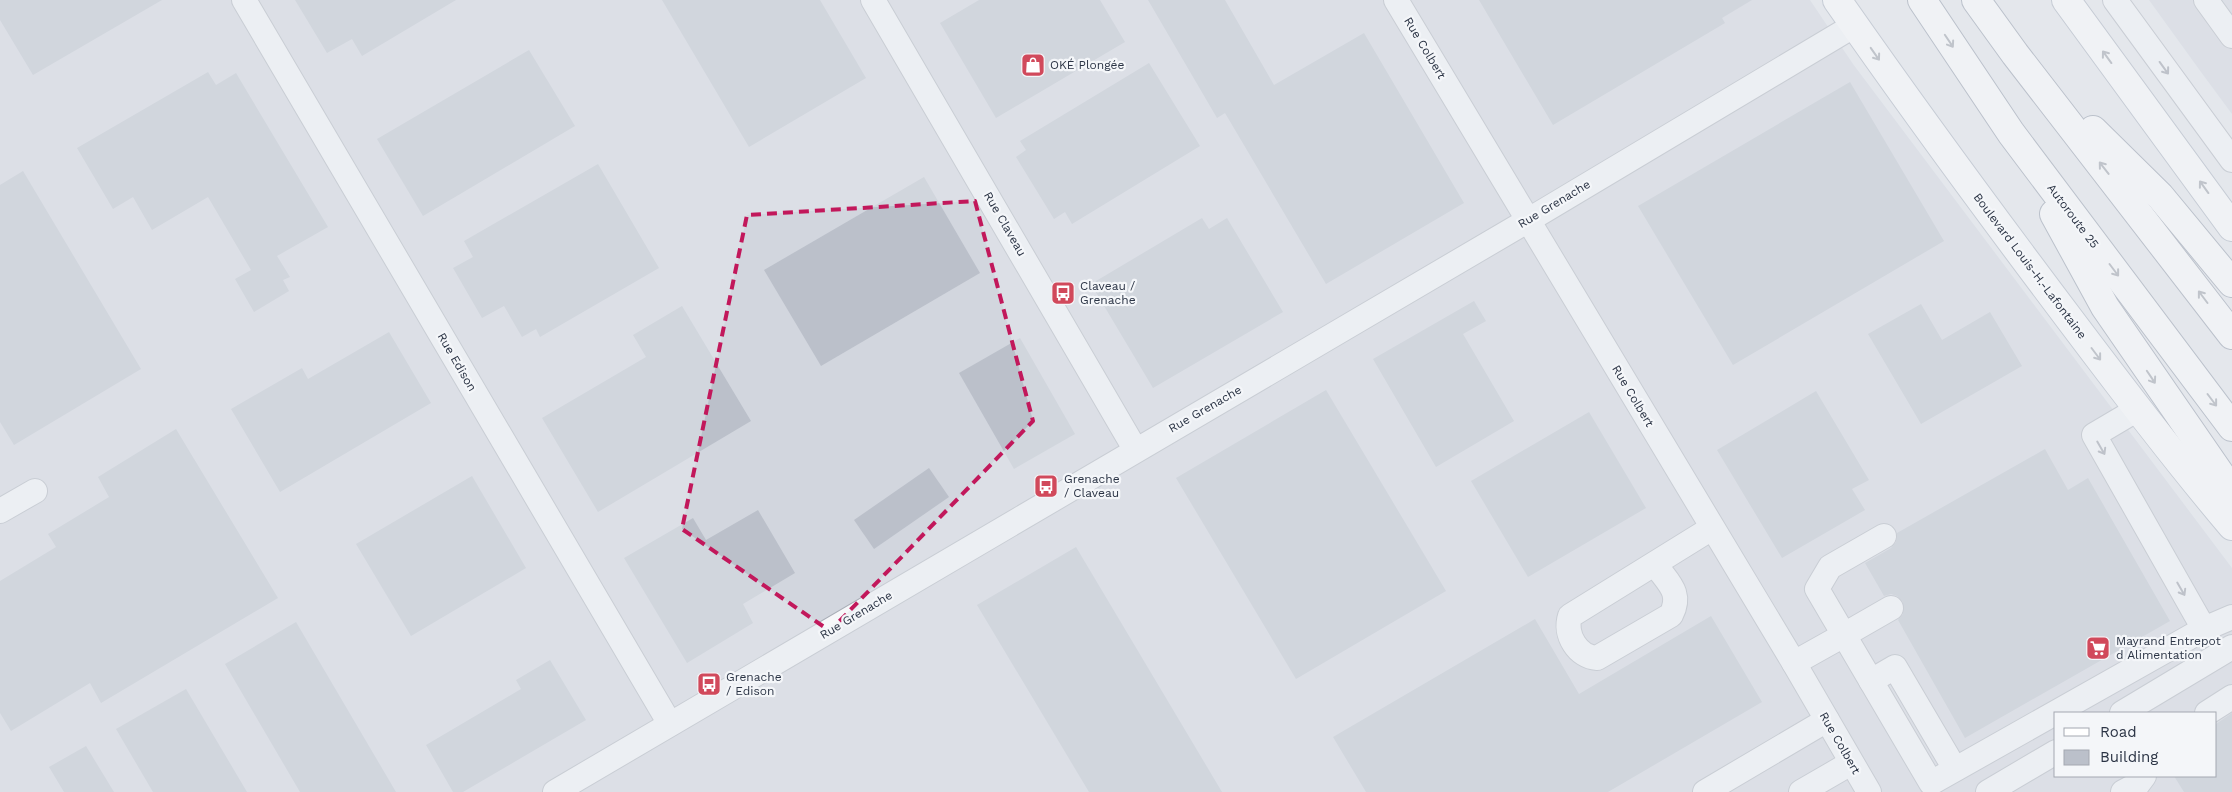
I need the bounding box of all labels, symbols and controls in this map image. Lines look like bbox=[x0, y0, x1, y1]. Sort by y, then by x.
street label: Rue Colbert bbox=[1401, 15, 1449, 81]
one-way arrow bbox=[1944, 33, 1954, 47]
one-way arrow bbox=[1870, 47, 1880, 61]
one-way arrow bbox=[2102, 50, 2112, 64]
shop icon: OKÉ Plongée bbox=[1020, 52, 1046, 78]
place label: OKÉ Plongée bbox=[1050, 58, 1125, 72]
one-way arrow bbox=[2158, 61, 2169, 74]
one-way arrow bbox=[2098, 162, 2109, 175]
street label: Rue Grenache bbox=[1515, 177, 1593, 231]
street label: Autoroute 25 bbox=[2044, 181, 2102, 251]
one-way arrow bbox=[2198, 181, 2209, 195]
street label: Rue Claveau bbox=[981, 189, 1029, 259]
street label: Boulevard Louis-H.-Lafontaine bbox=[1971, 190, 2089, 342]
one-way arrow bbox=[2108, 263, 2119, 276]
place label: Claveau / Grenache bbox=[1080, 279, 1136, 307]
bus stop icon: Claveau / Grenache bbox=[1050, 280, 1076, 306]
one-way arrow bbox=[2197, 291, 2208, 304]
street label: Rue Edison bbox=[435, 330, 479, 394]
one-way arrow bbox=[2091, 347, 2101, 361]
street label: Rue Colbert bbox=[1609, 363, 1657, 429]
one-way arrow bbox=[2146, 370, 2156, 384]
street label: Rue Grenache bbox=[1166, 382, 1244, 436]
one-way arrow bbox=[2206, 393, 2217, 406]
one-way arrow bbox=[2097, 440, 2106, 455]
place label: Grenache / Claveau bbox=[1064, 472, 1120, 500]
bus stop icon: Grenache / Claveau bbox=[1033, 473, 1059, 499]
one-way arrow bbox=[2177, 582, 2187, 596]
street label: Rue Grenache bbox=[817, 588, 895, 642]
place label: Mayrand Entrepot d Alimentation bbox=[2116, 634, 2221, 662]
supermarket icon: Mayrand Entrepot d Alimentation bbox=[2085, 635, 2111, 661]
place label: Grenache / Edison bbox=[726, 670, 782, 698]
bus stop icon: Grenache / Edison bbox=[696, 671, 722, 697]
street label: Rue Colbert bbox=[1817, 709, 1863, 777]
legend bbox=[2054, 712, 2217, 777]
text: Road bbox=[2100, 723, 2137, 741]
text: Building bbox=[2100, 748, 2158, 766]

